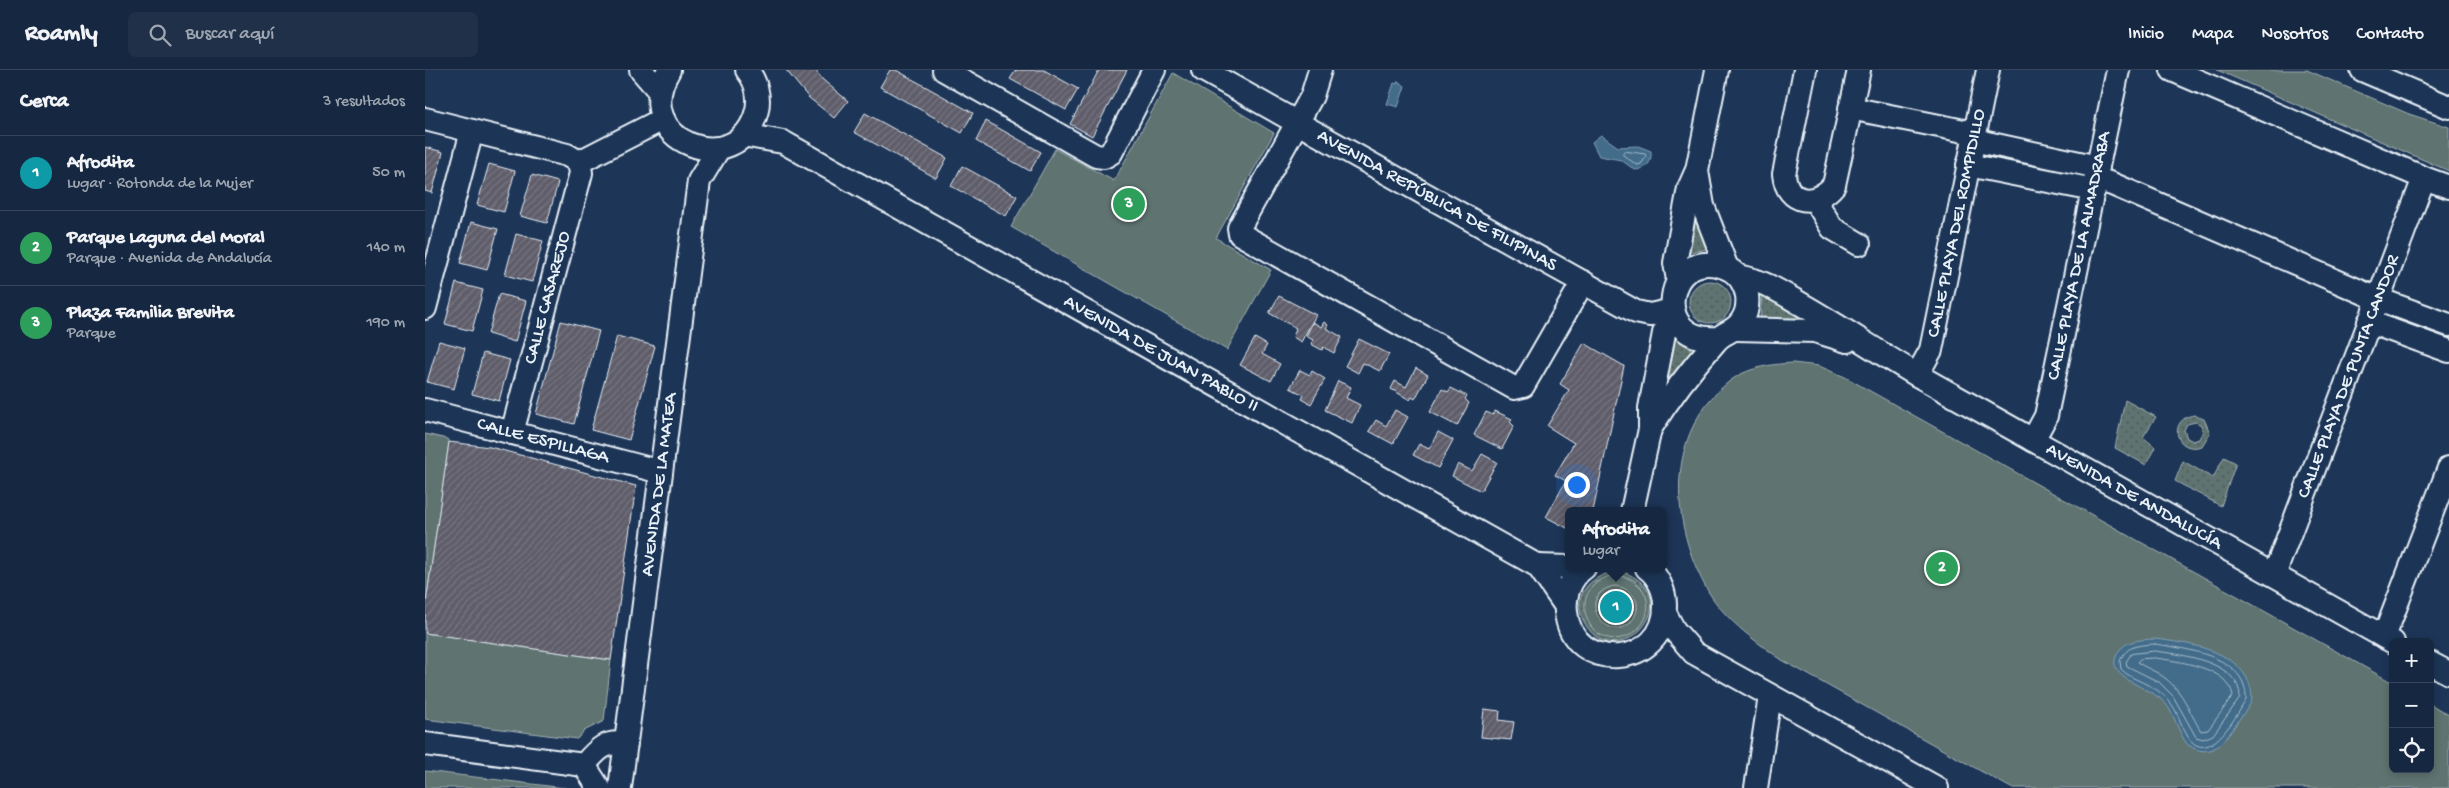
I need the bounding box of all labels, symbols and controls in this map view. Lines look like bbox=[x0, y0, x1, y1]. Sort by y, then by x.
search box bbox=[128, 12, 478, 57]
text: Roamly bbox=[25, 20, 98, 49]
icon: search bbox=[146, 21, 174, 49]
text: Buscar aquí bbox=[186, 23, 274, 46]
text: Inicio bbox=[2128, 24, 2164, 45]
text: Mapa bbox=[2192, 24, 2233, 45]
text: Nosotros bbox=[2261, 24, 2328, 45]
text: Contacto bbox=[2356, 24, 2424, 45]
text: Cerca bbox=[20, 90, 68, 115]
text: 3 resultados bbox=[323, 93, 405, 112]
street label: CALLE PLAYA DEL ROMPIDILLO bbox=[1922, 106, 1991, 340]
street label: AVENIDA REPÚBLICA DE FILIPINAS bbox=[1313, 125, 1561, 277]
street label: CALLE PLAYA DE LA ALMADRABA bbox=[2042, 128, 2117, 382]
text: Afrodita bbox=[67, 152, 134, 175]
text: 1 bbox=[33, 164, 39, 183]
text: 50 m bbox=[372, 164, 405, 183]
text: Lugar · Rotonda de la Mujer bbox=[67, 175, 253, 194]
pin: 3 bbox=[1113, 185, 1145, 223]
text: Parque Laguna del Moral bbox=[67, 227, 265, 250]
street label: CALLE CASAREJO bbox=[519, 228, 577, 367]
text: 2 bbox=[32, 239, 40, 258]
text: 140 m bbox=[367, 239, 405, 258]
text: Parque · Avenida de Andalucía bbox=[67, 250, 272, 269]
street label: CALLE PLAYA DE PUNTA CANDOR bbox=[2293, 251, 2406, 502]
street label: AVENIDA DE JUAN PABLO II bbox=[1059, 290, 1262, 418]
text: Plaza Familia Brevita bbox=[67, 302, 234, 325]
text: 3 bbox=[32, 314, 40, 333]
text: 190 m bbox=[366, 314, 405, 333]
text: Parque bbox=[67, 325, 116, 344]
street label: AVENIDA DE LA MATEA bbox=[636, 390, 683, 578]
street label: CALLE ESPILLAGA bbox=[474, 413, 613, 470]
street label: AVENIDA DE ANDALUCÍA bbox=[2042, 438, 2228, 556]
your location bbox=[1564, 472, 1590, 498]
popup bbox=[1565, 507, 1667, 572]
text: Afrodita bbox=[1582, 519, 1650, 542]
text: Lugar bbox=[1582, 542, 1619, 561]
pin: 2 bbox=[1926, 549, 1958, 587]
pin: 1 bbox=[1600, 588, 1632, 626]
map controls bbox=[2389, 638, 2434, 773]
button: + bbox=[2389, 638, 2434, 683]
button: − bbox=[2389, 683, 2434, 728]
button: locate bbox=[2389, 728, 2434, 773]

